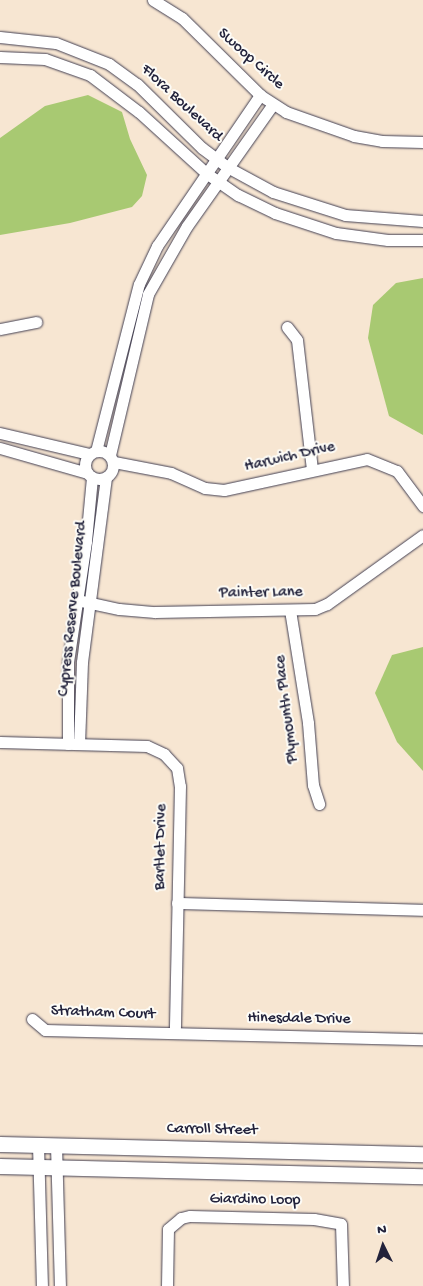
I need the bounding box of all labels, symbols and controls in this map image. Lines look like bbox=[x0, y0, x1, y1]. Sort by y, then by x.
street label: Swoop Circle bbox=[213, 25, 287, 95]
street label: Flora Boulevard bbox=[136, 61, 226, 147]
street label: Harwich Drive bbox=[243, 438, 337, 478]
street label: Cypress Reserve Boulevard bbox=[55, 520, 93, 698]
street label: Painter Lane bbox=[219, 584, 303, 604]
street label: Plymounth Place bbox=[272, 654, 304, 764]
street label: Bartlet Drive bbox=[152, 804, 172, 890]
street label: Stratham Court bbox=[51, 1003, 155, 1025]
street label: Hinesdale Drive bbox=[247, 1010, 351, 1030]
street label: Carroll Street bbox=[166, 1121, 258, 1141]
street label: Giardino Loop bbox=[209, 1191, 301, 1211]
north arrow bbox=[358, 1221, 408, 1271]
text: N bbox=[377, 1222, 387, 1239]

